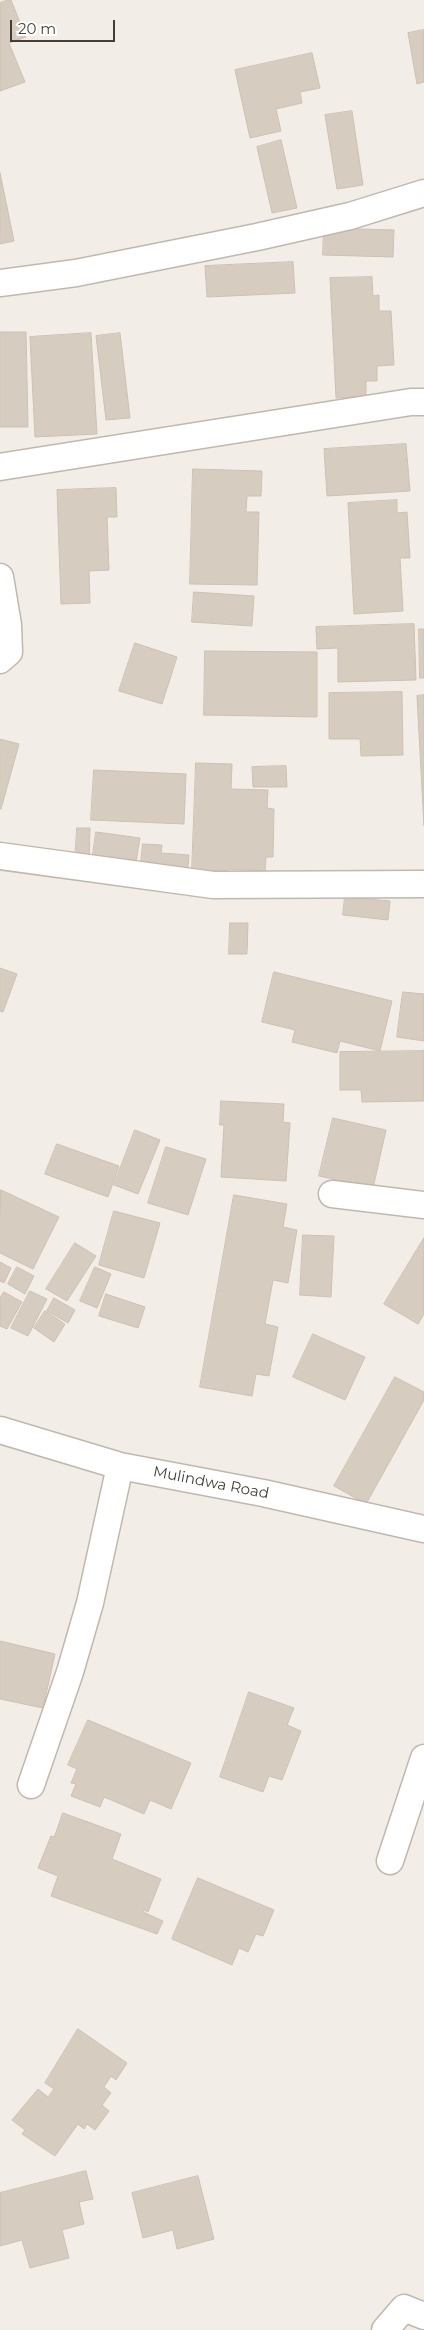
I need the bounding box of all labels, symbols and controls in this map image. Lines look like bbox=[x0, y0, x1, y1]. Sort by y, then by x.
scale bar bbox=[12, 10, 118, 42]
text: 20 m bbox=[18, 19, 56, 38]
street label: Mulindwa Road bbox=[152, 1463, 270, 1503]

